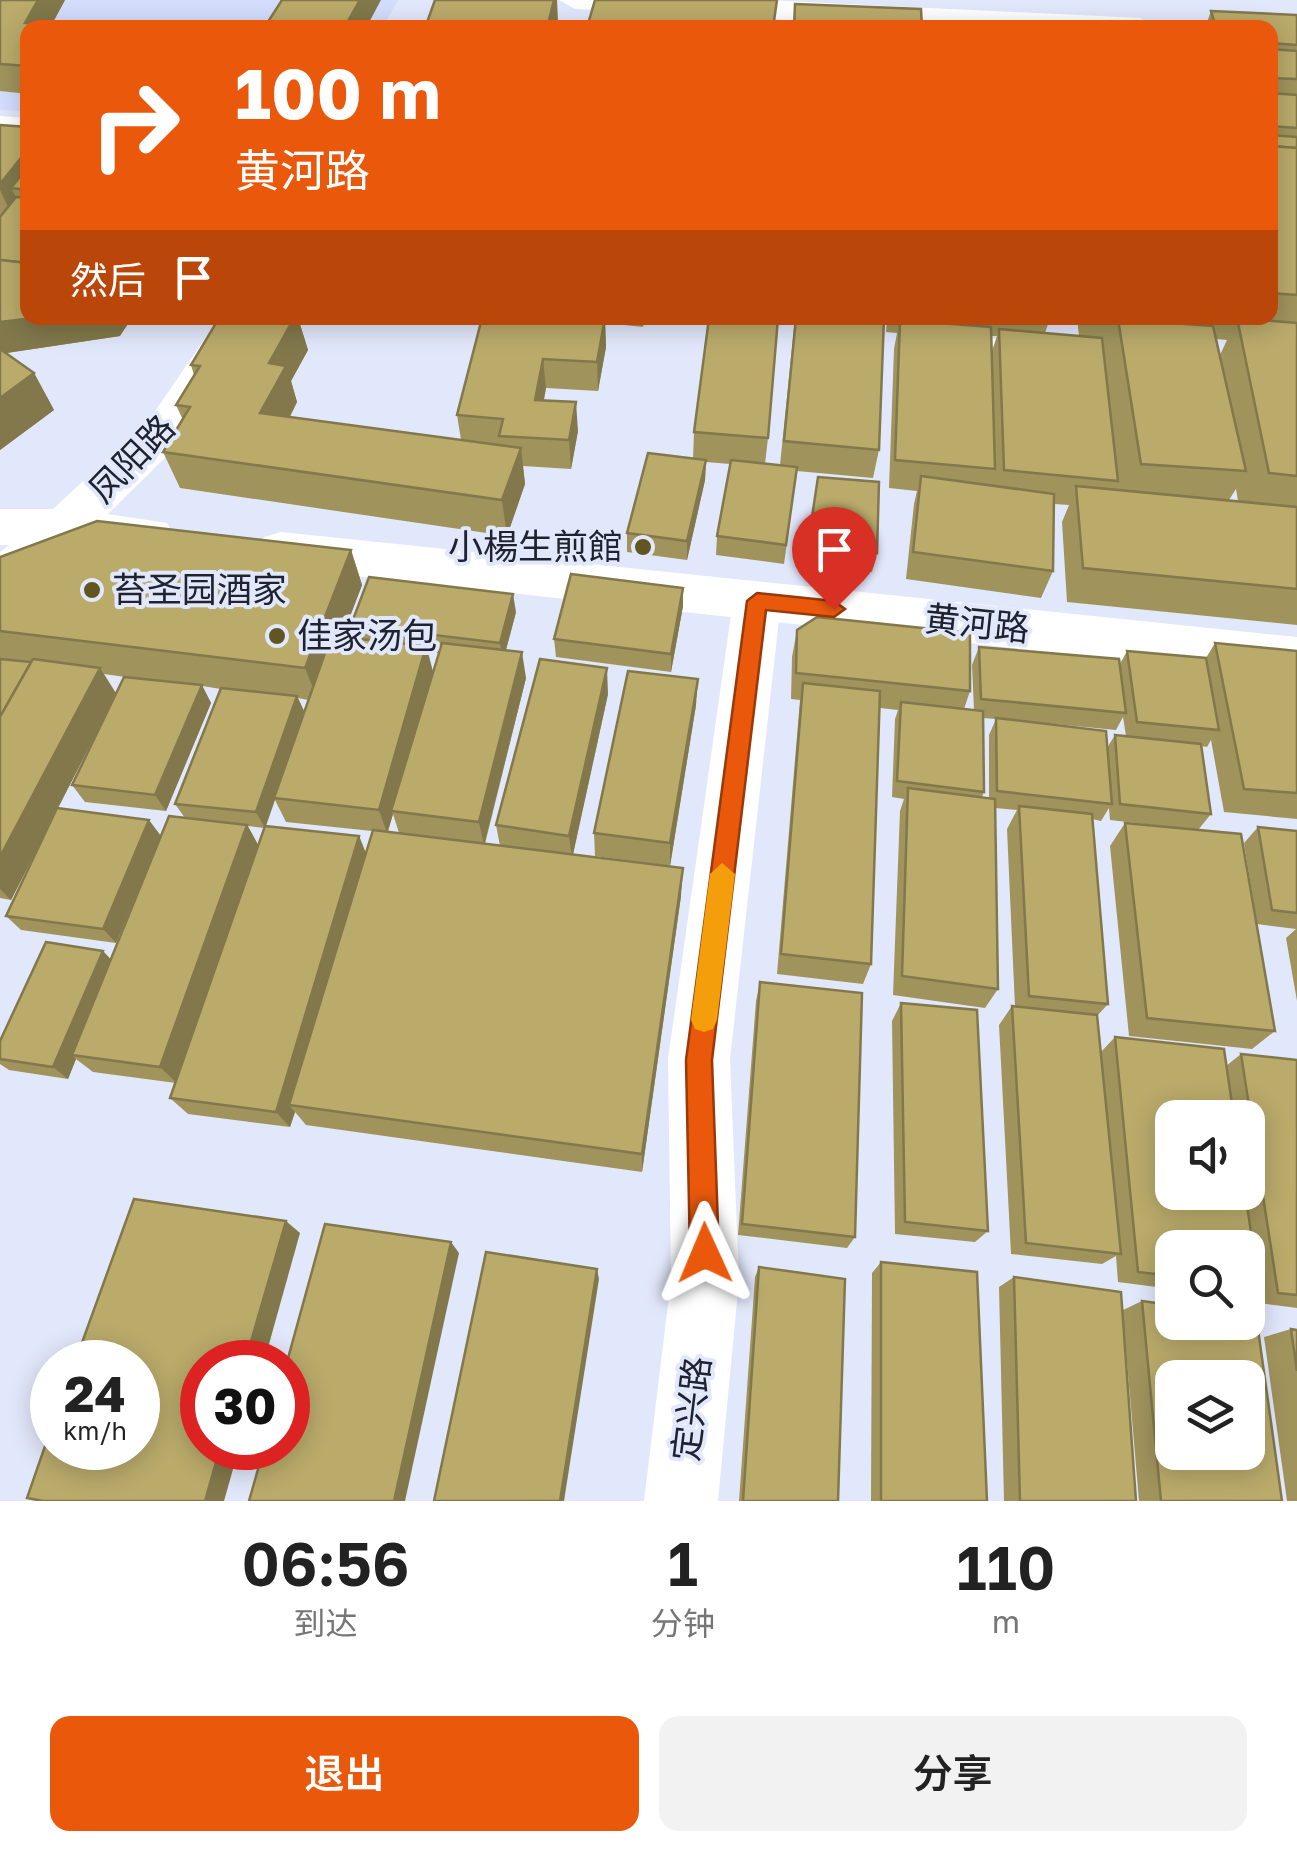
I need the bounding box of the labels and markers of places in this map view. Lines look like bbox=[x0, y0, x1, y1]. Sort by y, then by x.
pin bbox=[792, 507, 877, 610]
place label: 小楊生煎館 bbox=[448, 525, 623, 567]
marker: 小楊生煎館 bbox=[632, 536, 654, 558]
place label: 苔圣园酒家 bbox=[112, 568, 287, 610]
marker: 苔圣园酒家 bbox=[81, 579, 103, 601]
place label: 佳家汤包 bbox=[297, 614, 437, 656]
marker: 佳家汤包 bbox=[266, 625, 288, 647]

